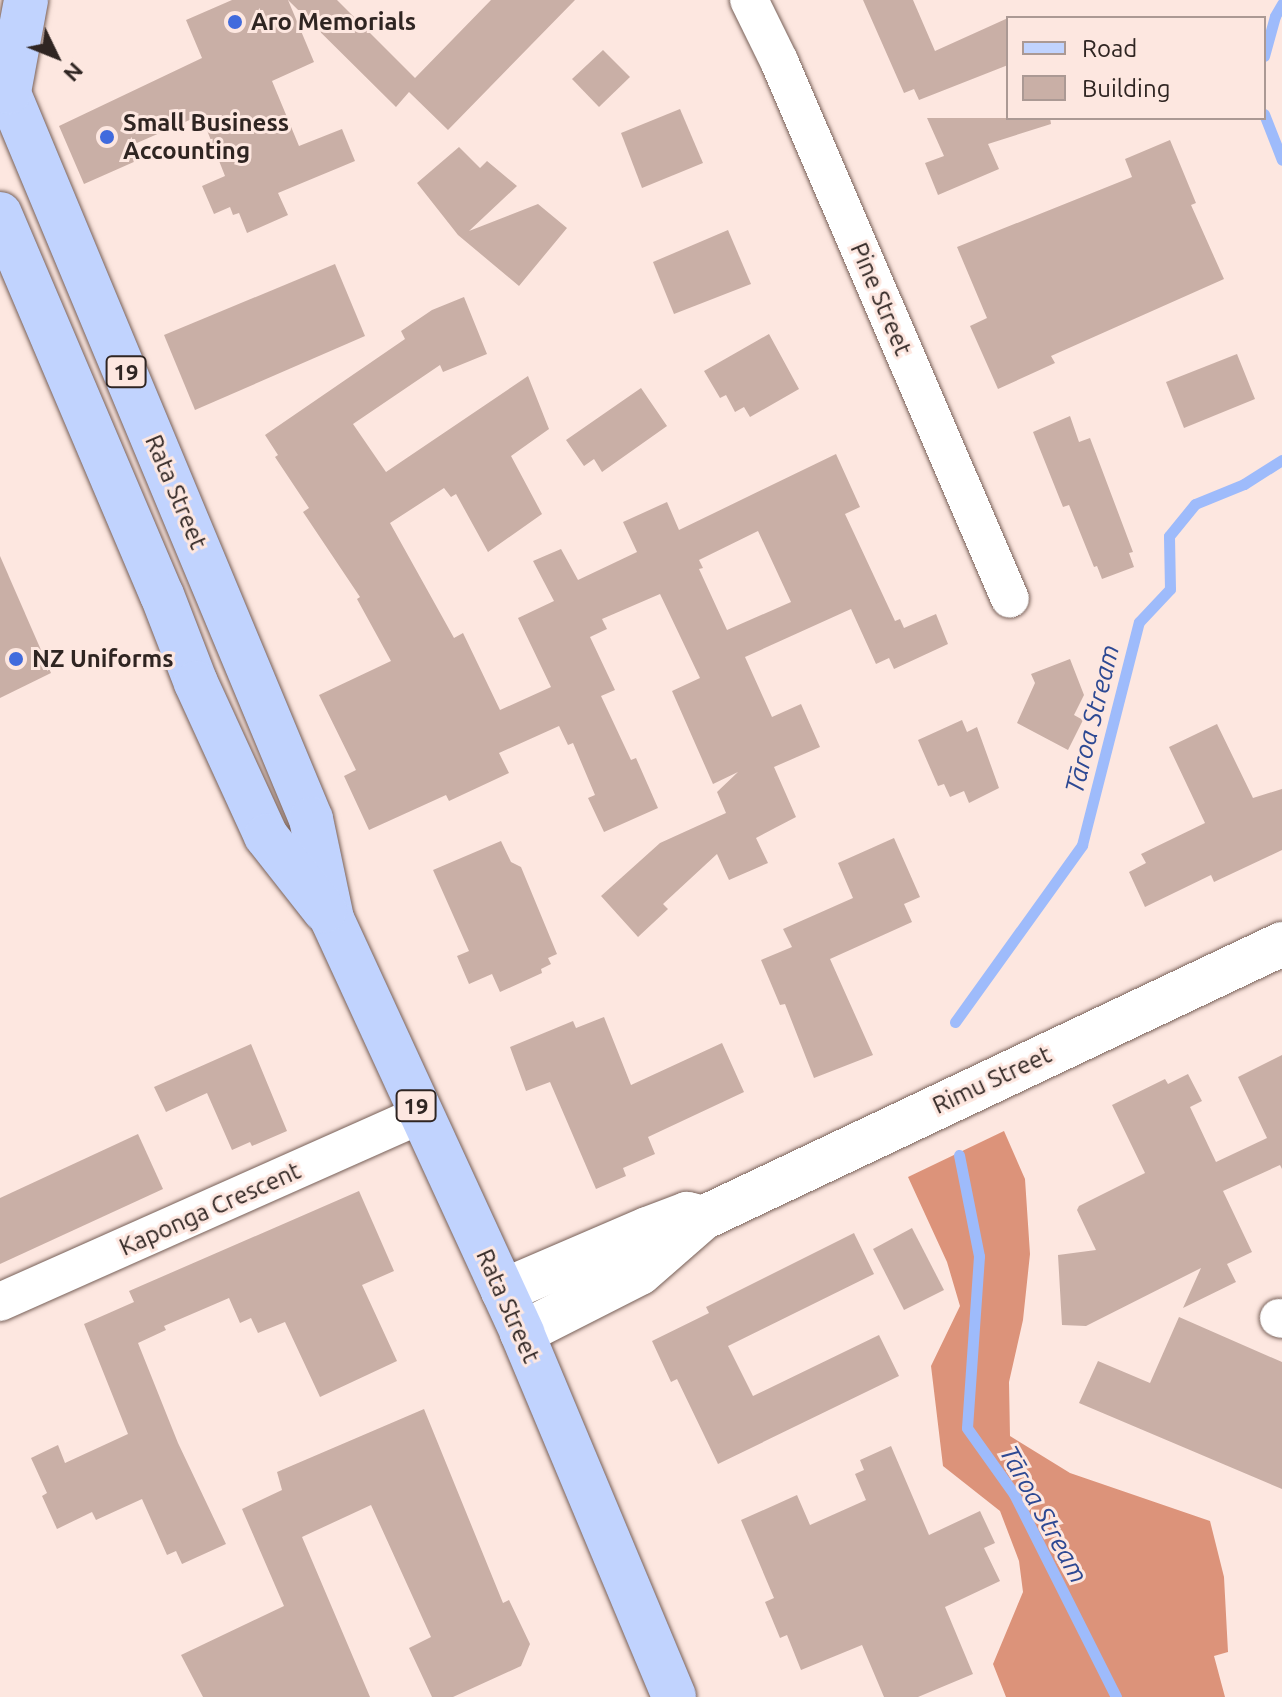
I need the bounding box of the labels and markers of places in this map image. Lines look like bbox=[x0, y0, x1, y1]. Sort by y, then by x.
place label: Aro Memorials bbox=[251, 8, 416, 36]
marker: Aro Memorials bbox=[226, 13, 244, 31]
place label: Small Business Accounting bbox=[123, 109, 289, 165]
marker: Small Business Accounting bbox=[98, 128, 116, 146]
place label: NZ Uniforms bbox=[32, 645, 174, 673]
marker: NZ Uniforms bbox=[7, 650, 25, 668]

